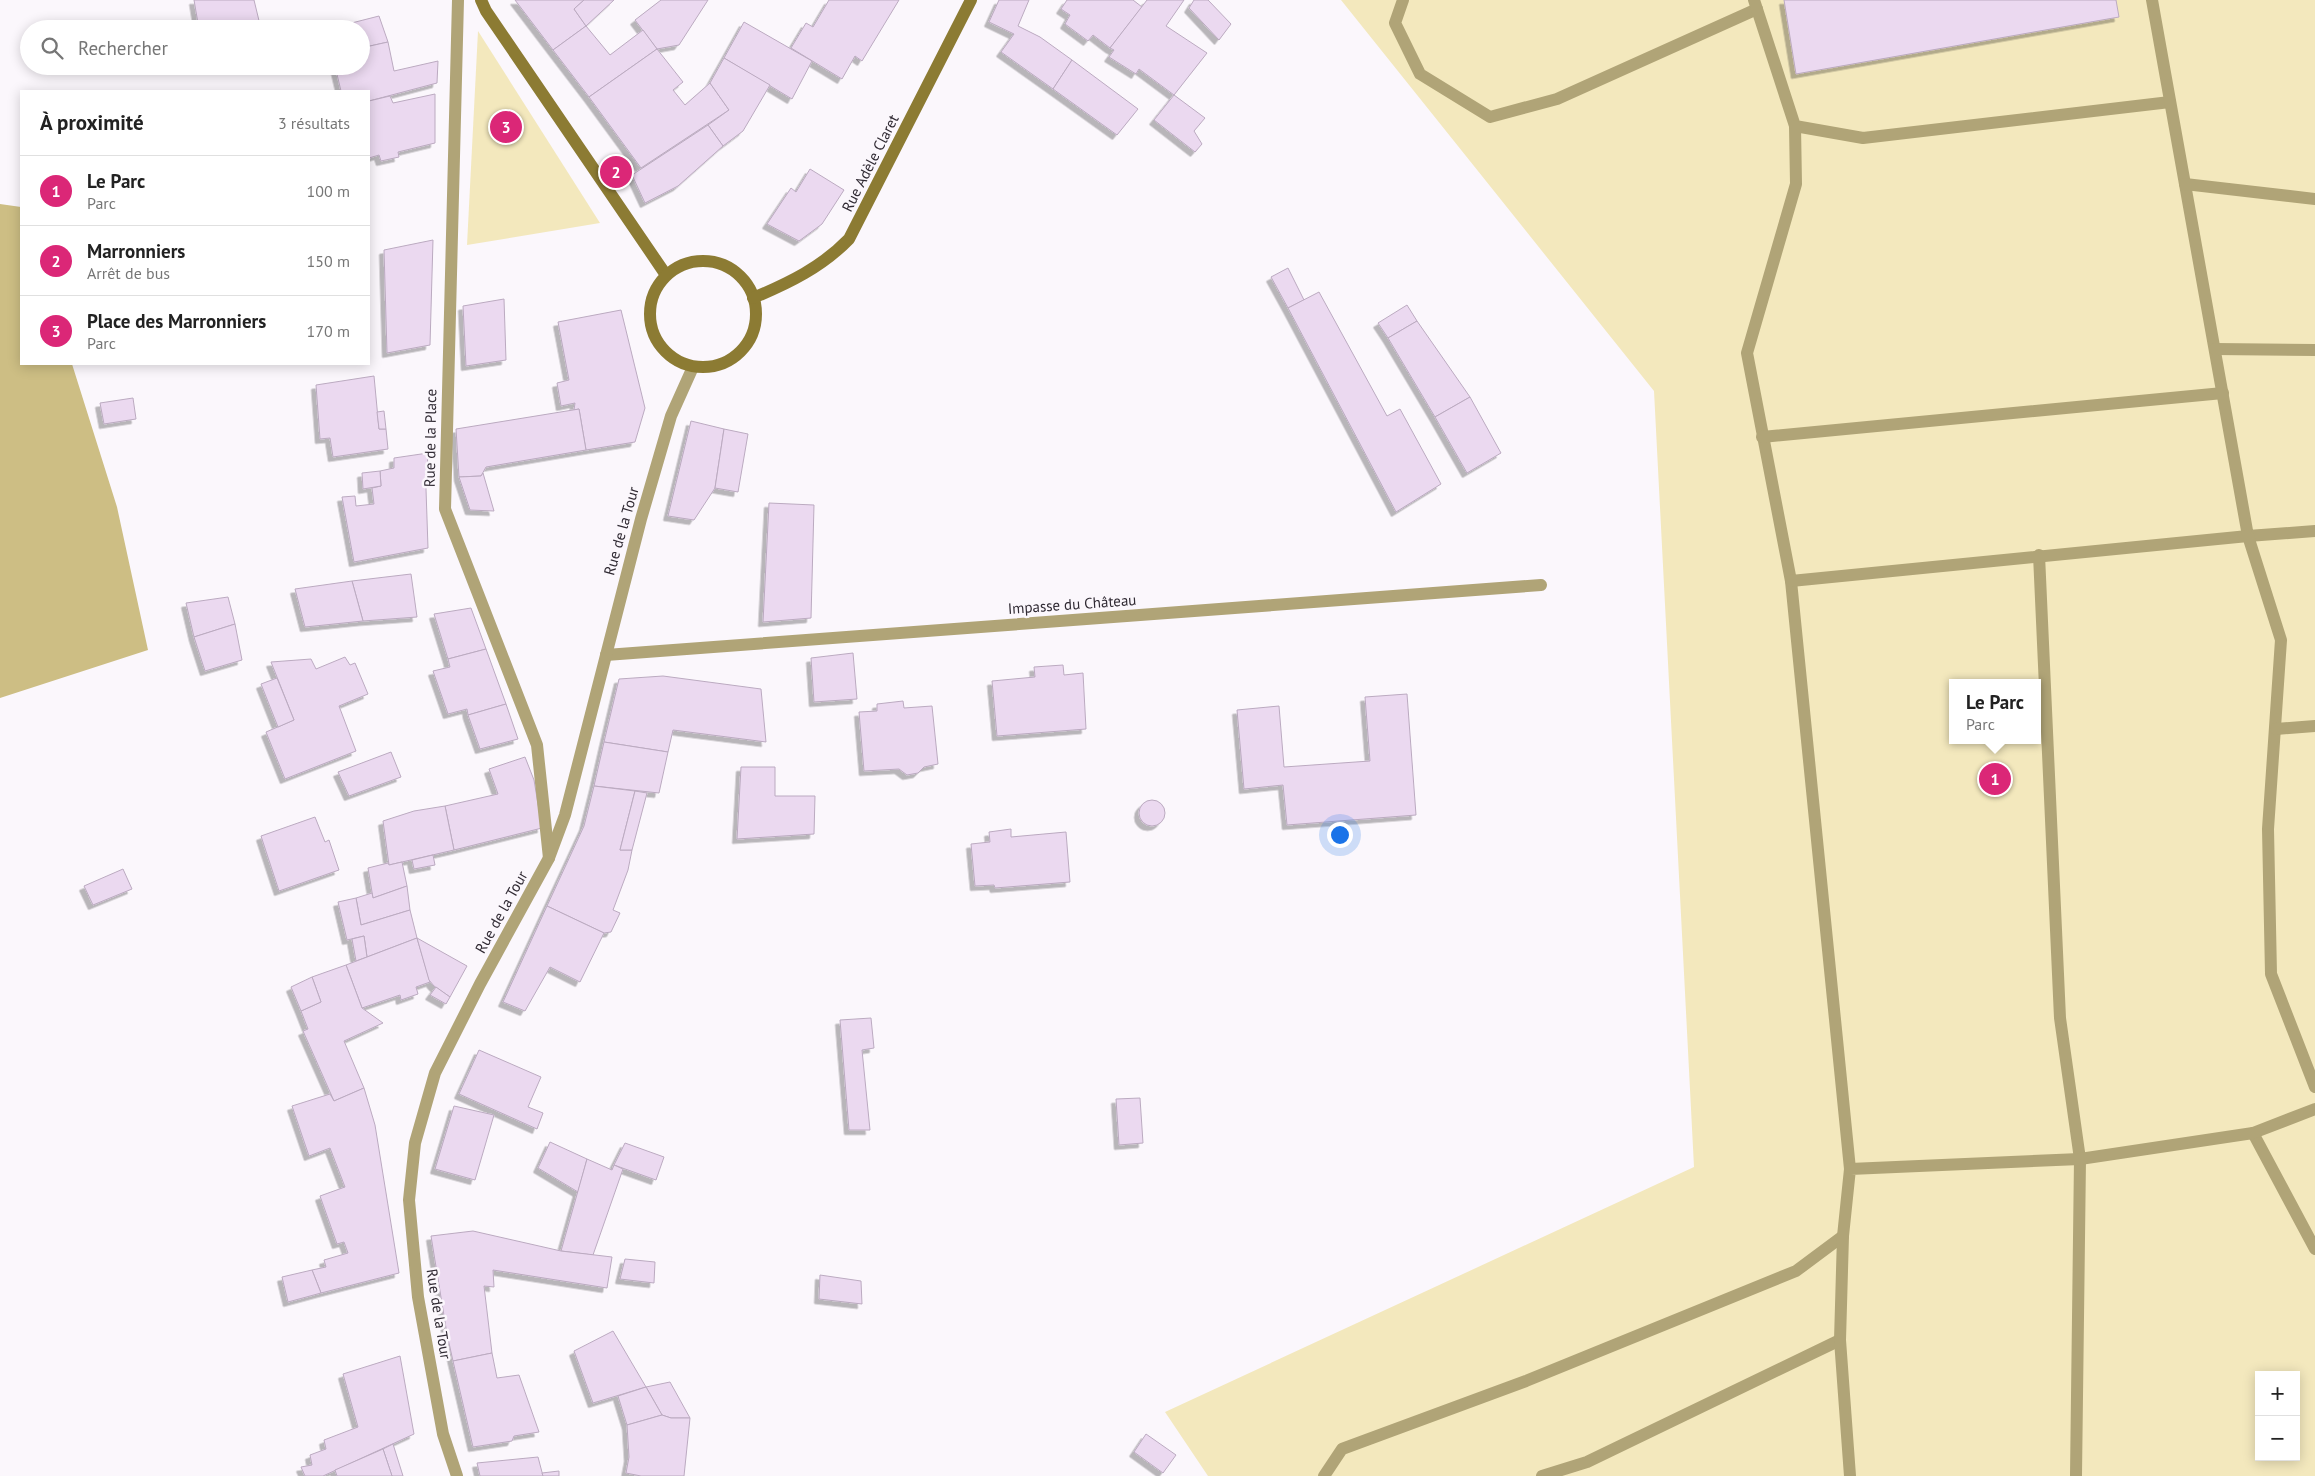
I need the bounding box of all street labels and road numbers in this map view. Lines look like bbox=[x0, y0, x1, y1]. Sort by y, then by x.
street label: Rue Adèle Claret bbox=[837, 111, 903, 215]
street label: Rue de la Place bbox=[420, 389, 440, 487]
street label: Rue de la Tour bbox=[599, 485, 643, 577]
street label: Impasse du Château bbox=[1007, 590, 1137, 618]
street label: Rue de la Tour bbox=[471, 868, 531, 956]
street label: Rue de la Tour bbox=[422, 1267, 456, 1361]

